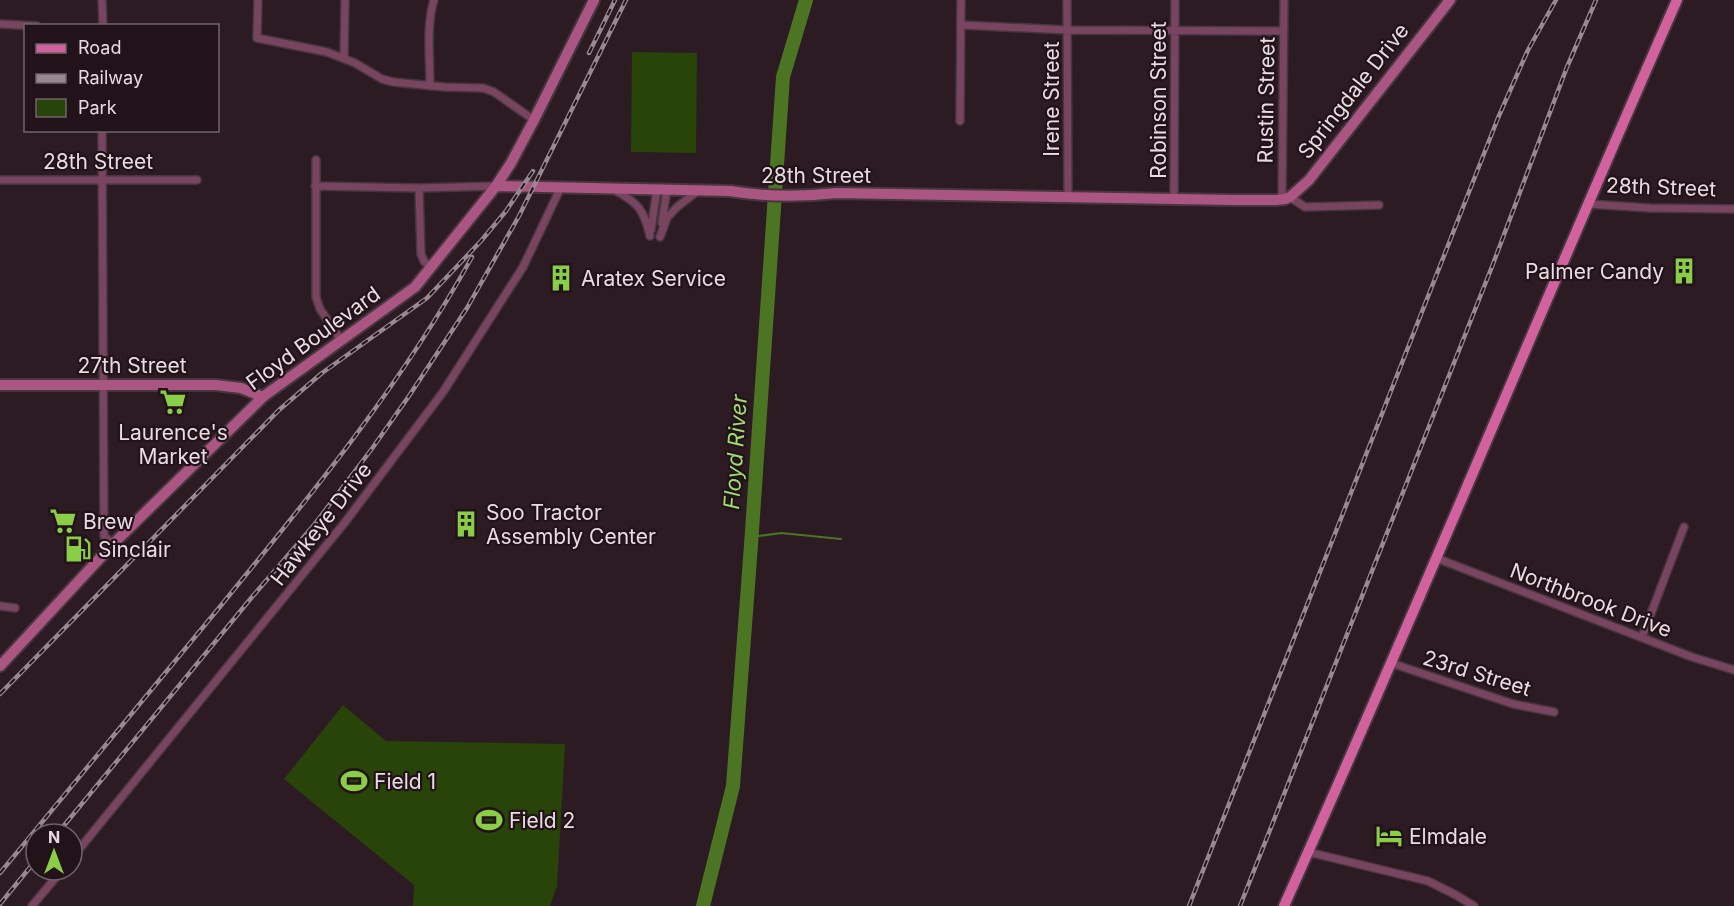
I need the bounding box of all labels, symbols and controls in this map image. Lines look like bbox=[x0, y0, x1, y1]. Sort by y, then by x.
street label: Springdale Drive bbox=[1292, 18, 1414, 164]
street label: Robinson Street bbox=[1146, 21, 1171, 179]
legend bbox=[24, 24, 219, 132]
street label: Rustin Street bbox=[1252, 36, 1280, 163]
text: Road bbox=[78, 37, 121, 58]
street label: Irene Street bbox=[1039, 41, 1064, 157]
text: Railway bbox=[78, 67, 143, 88]
text: Park bbox=[78, 97, 117, 118]
street label: 28th Street bbox=[43, 149, 153, 174]
street label: 28th Street bbox=[761, 163, 871, 188]
street label: 28th Street bbox=[1605, 173, 1717, 201]
building icon: Palmer Candy bbox=[1669, 256, 1699, 286]
place label: Palmer Candy bbox=[1525, 259, 1664, 284]
building icon: Aratex Service bbox=[546, 263, 576, 293]
place label: Aratex Service bbox=[581, 266, 726, 291]
street label: Floyd Boulevard bbox=[241, 281, 385, 395]
street label: 27th Street bbox=[77, 353, 187, 378]
supermarket icon: Laurence's Market bbox=[158, 387, 188, 417]
water label: Floyd River bbox=[718, 393, 752, 510]
place label: Laurence's Market bbox=[118, 420, 228, 469]
street label: Hawkeye Drive bbox=[265, 458, 377, 590]
place label: Soo Tractor Assembly Center bbox=[486, 500, 656, 549]
supermarket icon: Brew bbox=[48, 506, 78, 536]
place label: Brew bbox=[83, 509, 133, 534]
building icon: Soo Tractor Assembly Center bbox=[451, 509, 481, 539]
fuel station icon: Sinclair bbox=[63, 534, 93, 564]
place label: Sinclair bbox=[98, 537, 171, 562]
street label: Northbrook Drive bbox=[1507, 558, 1675, 642]
street label: 23rd Street bbox=[1420, 645, 1534, 701]
sports icon: Field 1 bbox=[339, 766, 369, 796]
place label: Field 1 bbox=[374, 769, 436, 794]
sports icon: Field 2 bbox=[474, 805, 504, 835]
place label: Field 2 bbox=[509, 808, 575, 833]
hotel icon: Elmdale bbox=[1374, 821, 1404, 851]
north arrow bbox=[24, 822, 84, 882]
place label: Elmdale bbox=[1409, 824, 1487, 849]
text: N bbox=[48, 827, 60, 847]

